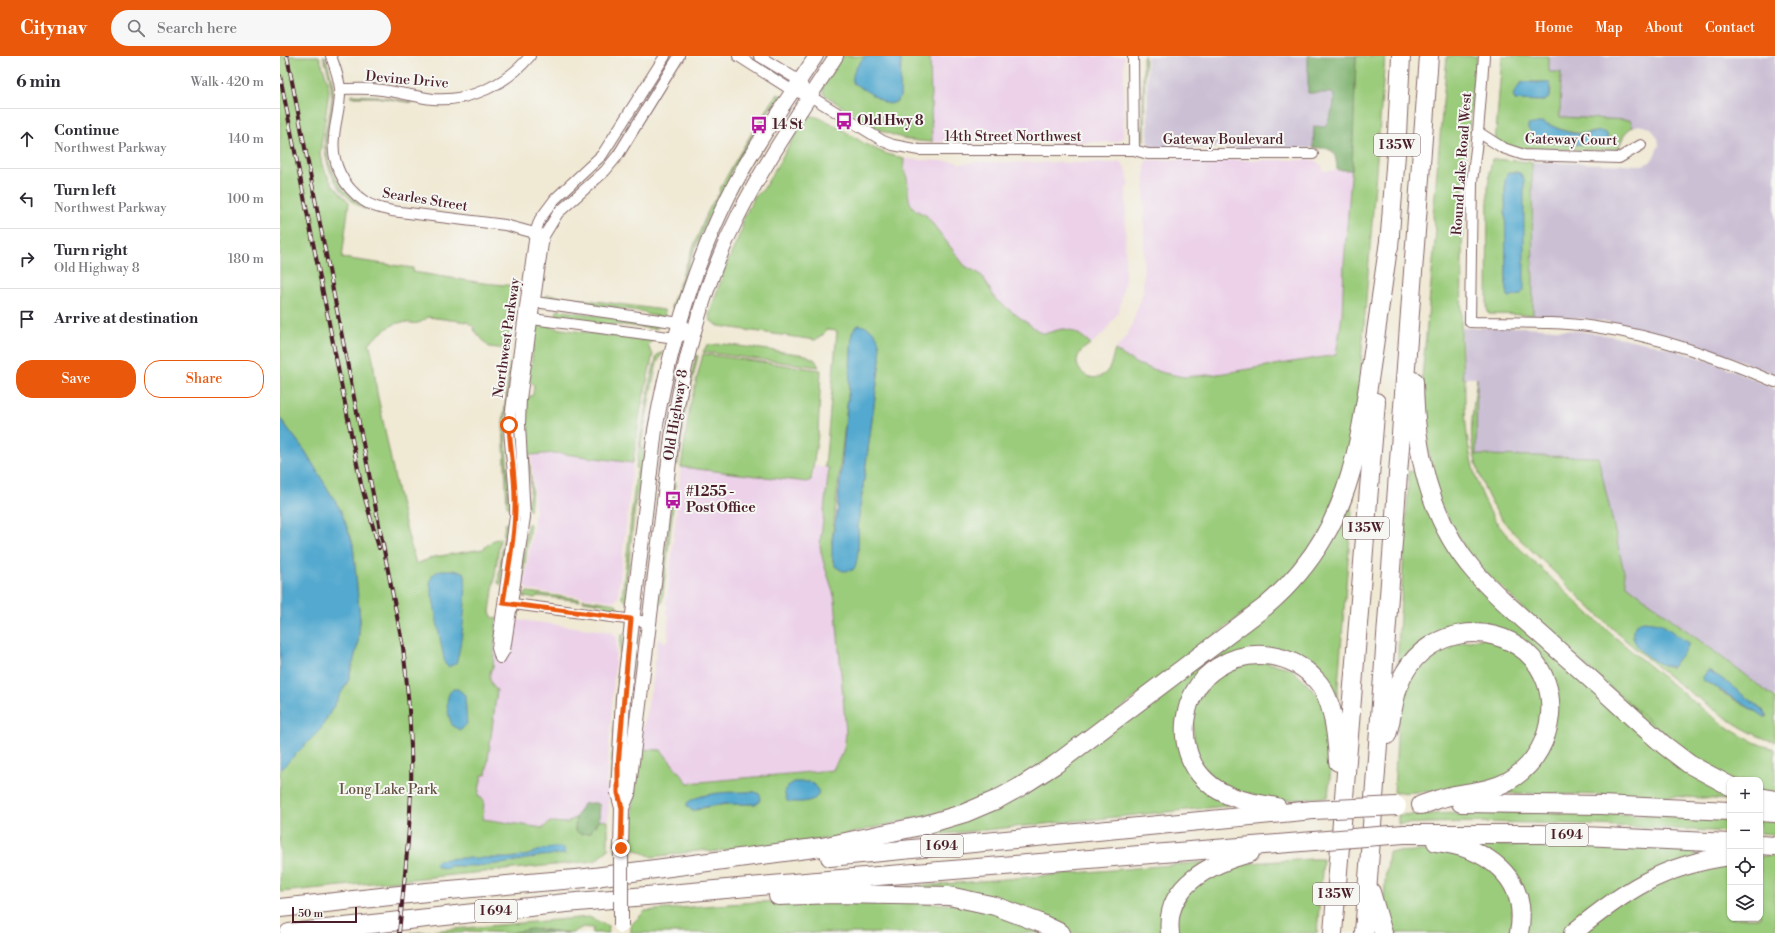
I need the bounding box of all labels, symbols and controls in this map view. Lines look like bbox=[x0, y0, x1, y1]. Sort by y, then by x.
search box bbox=[111, 10, 391, 46]
text: Citynav bbox=[20, 16, 87, 40]
icon: search bbox=[125, 17, 147, 39]
text: Search here bbox=[157, 19, 237, 38]
text: Home bbox=[1535, 19, 1573, 37]
text: Map bbox=[1595, 19, 1623, 37]
text: About bbox=[1645, 19, 1683, 37]
text: Contact bbox=[1705, 19, 1755, 37]
street label: Devine Drive bbox=[365, 67, 449, 93]
text: 6 min bbox=[16, 71, 61, 93]
text: Walk · 420 m bbox=[190, 74, 264, 90]
street label: Round Lake Road West bbox=[1448, 92, 1476, 236]
bus stop icon: Old Hwy 8 bbox=[834, 111, 854, 131]
place label: Old Hwy 8 bbox=[857, 112, 924, 130]
bus stop icon: 14 St bbox=[749, 115, 769, 135]
place label: 14 St bbox=[772, 116, 804, 134]
text: Continue bbox=[54, 121, 119, 140]
icon: ahead bbox=[16, 128, 38, 150]
street label: 14th Street Northwest bbox=[945, 128, 1081, 146]
street label: Gateway Court bbox=[1525, 130, 1617, 150]
text: 140 m bbox=[228, 131, 264, 147]
street label: Gateway Boulevard bbox=[1163, 131, 1283, 149]
road number: I 35W bbox=[1374, 134, 1420, 156]
text: Northwest Parkway bbox=[54, 140, 167, 156]
text: Turn left bbox=[54, 181, 116, 200]
street label: Searles Street bbox=[381, 184, 469, 216]
icon: left bbox=[16, 188, 38, 210]
text: 100 m bbox=[228, 191, 264, 207]
text: Northwest Parkway bbox=[54, 200, 167, 216]
text: Turn right bbox=[54, 241, 128, 260]
icon: right bbox=[16, 248, 38, 270]
text: 180 m bbox=[228, 251, 264, 267]
text: Old Highway 8 bbox=[54, 260, 140, 276]
street label: Northwest Parkway bbox=[490, 277, 524, 399]
icon: arrive bbox=[16, 308, 38, 330]
text: Arrive at destination bbox=[54, 309, 198, 328]
button: Save bbox=[16, 360, 136, 398]
button: Share bbox=[144, 360, 264, 398]
street label: Old Highway 8 bbox=[660, 368, 692, 462]
route start bbox=[500, 416, 518, 434]
place label: #1255 - Post Office bbox=[686, 483, 756, 517]
bus stop icon: #1255 - Post Office bbox=[663, 490, 683, 510]
road number: I 35W bbox=[1343, 517, 1389, 539]
map controls bbox=[1727, 777, 1763, 921]
button: + bbox=[1727, 777, 1763, 813]
park label: Long Lake Park bbox=[339, 781, 438, 799]
button: − bbox=[1727, 813, 1763, 849]
road number: I 694 bbox=[1546, 824, 1588, 846]
road number: I 694 bbox=[921, 835, 963, 857]
route end bbox=[612, 839, 630, 857]
button: locate bbox=[1727, 849, 1763, 885]
road number: I 35W bbox=[1313, 883, 1359, 905]
button: layers bbox=[1727, 885, 1763, 921]
road number: I 694 bbox=[475, 900, 517, 922]
scale bar bbox=[292, 905, 357, 924]
text: 50 m bbox=[298, 907, 323, 921]

